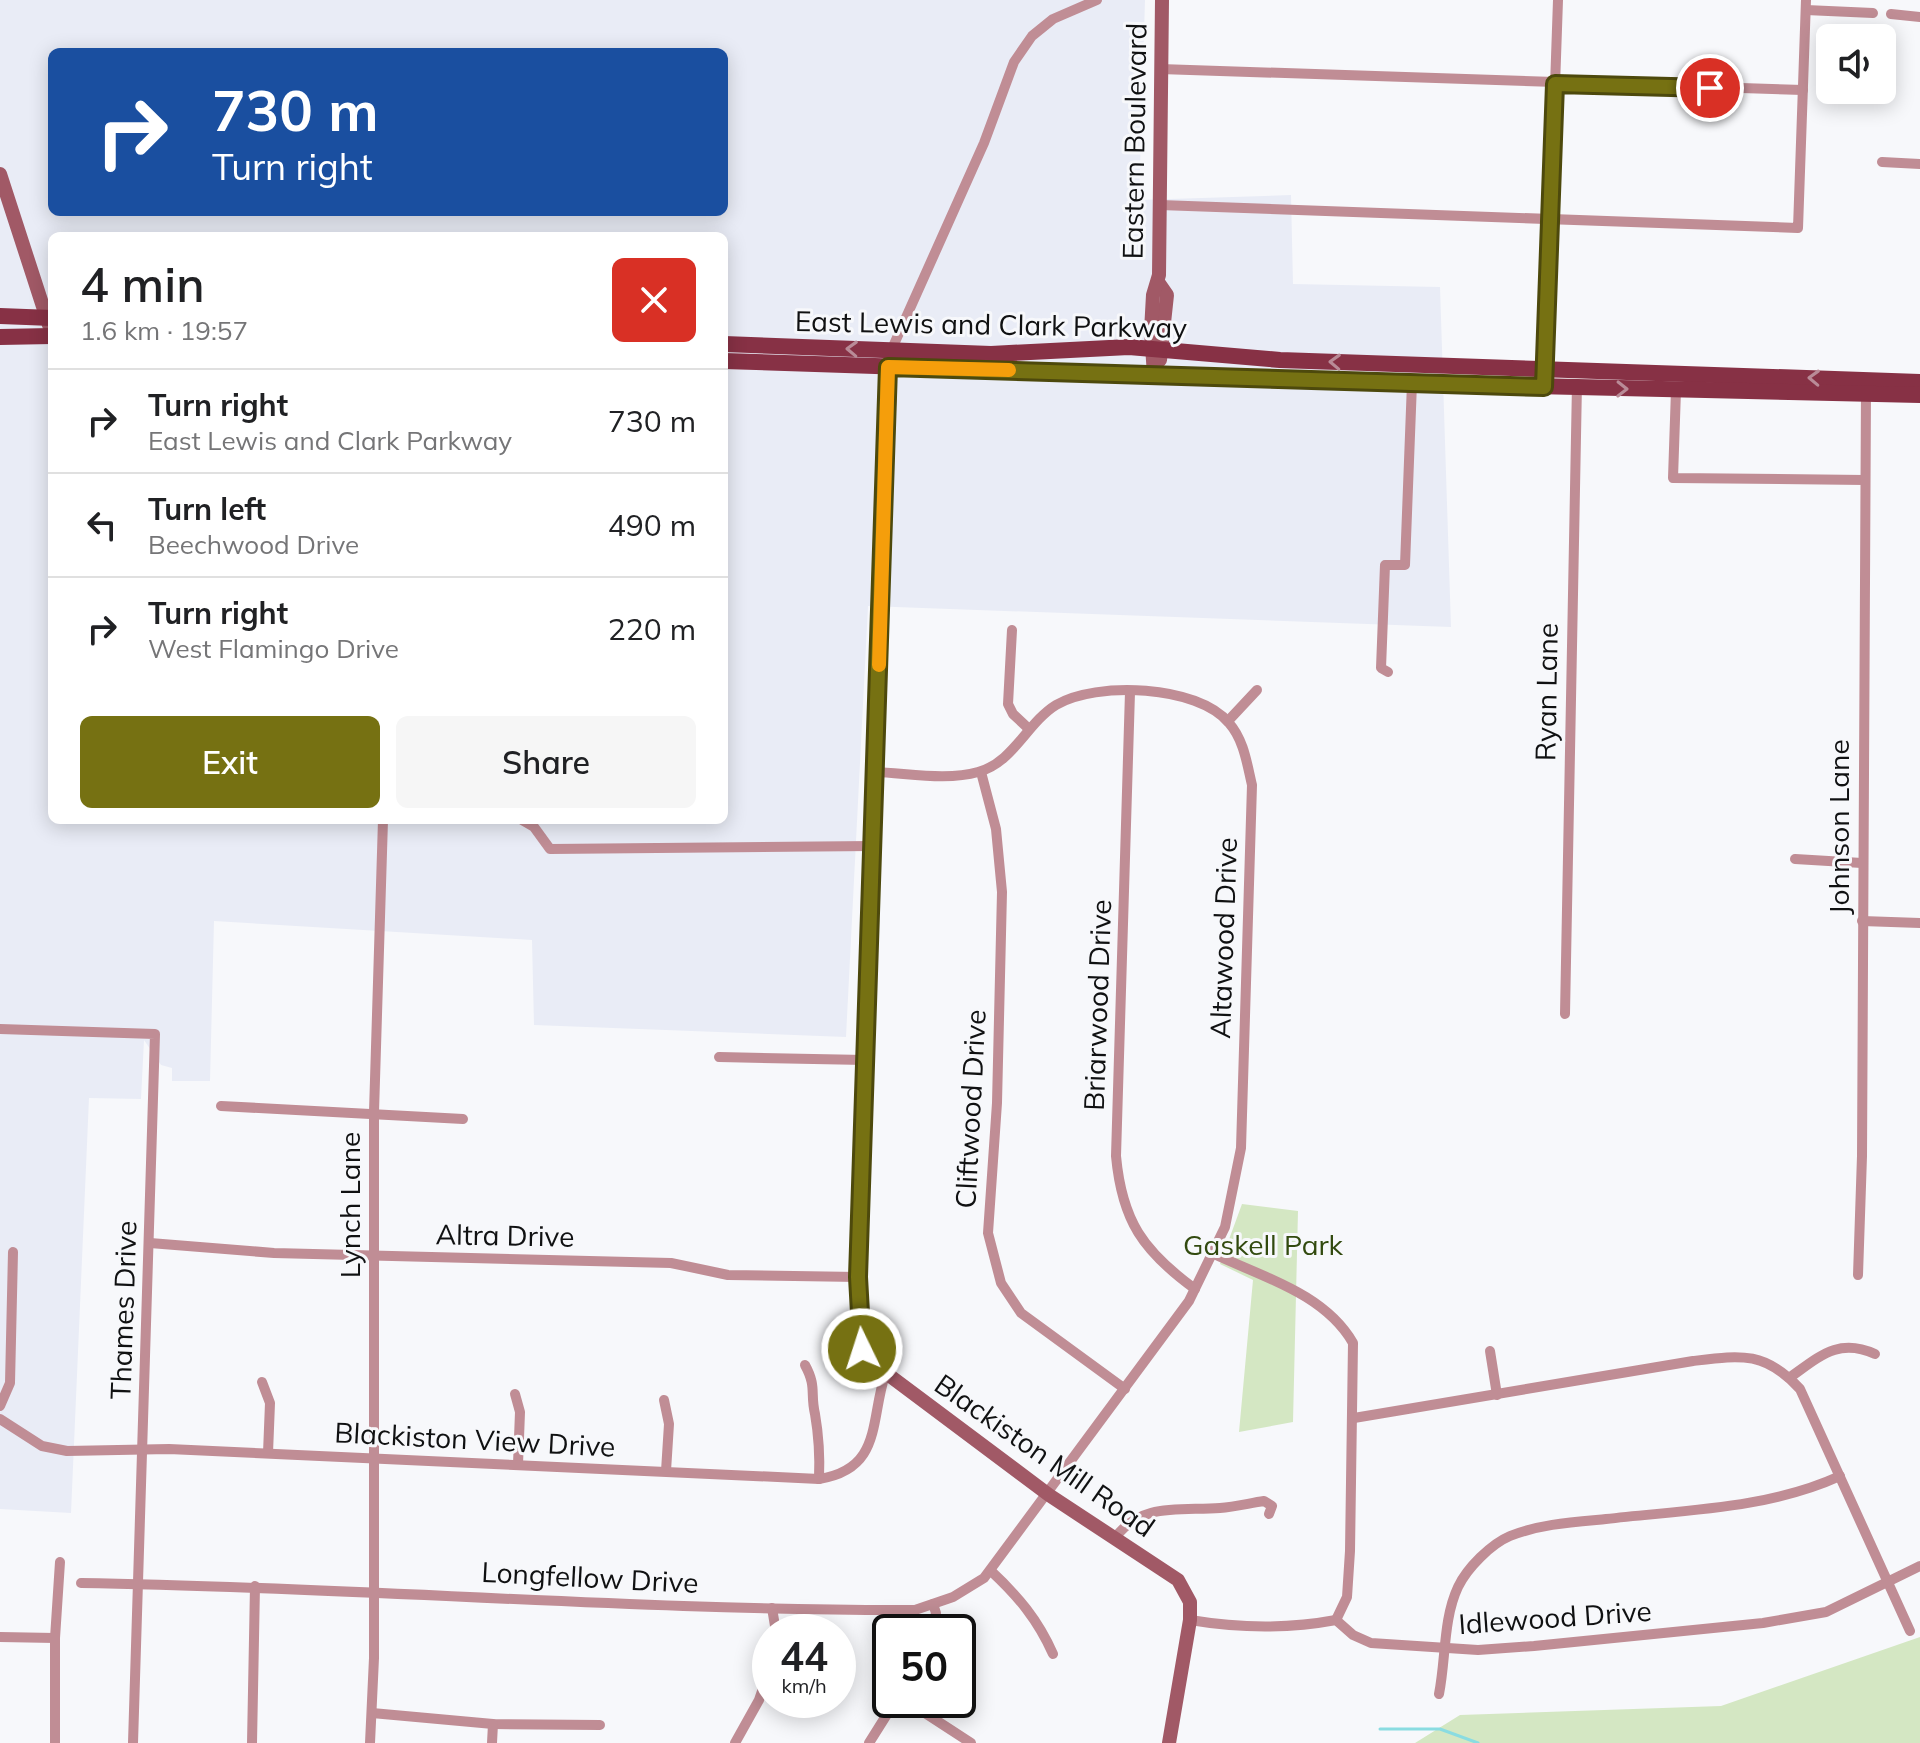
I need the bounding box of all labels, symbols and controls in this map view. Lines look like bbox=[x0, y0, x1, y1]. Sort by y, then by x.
street label: Eastern Boulevard bbox=[1114, 22, 1154, 260]
map controls bbox=[1816, 24, 1896, 104]
button: sound bbox=[1816, 24, 1896, 104]
pin bbox=[1676, 54, 1744, 122]
icon: arrive bbox=[1688, 66, 1732, 110]
text: 730 m bbox=[212, 75, 379, 145]
icon: right bbox=[80, 80, 184, 184]
text: Turn right bbox=[212, 144, 373, 189]
text: 4 min bbox=[80, 254, 205, 314]
button: close bbox=[612, 258, 696, 342]
street label: East Lewis and Clark Parkway bbox=[795, 303, 1187, 345]
text: 1.6 km · 19:57 bbox=[80, 314, 248, 347]
one-way arrow bbox=[845, 341, 858, 358]
one-way arrow bbox=[1328, 354, 1341, 371]
one-way arrow bbox=[1807, 370, 1820, 387]
one-way arrow bbox=[1616, 380, 1629, 397]
text: Turn right bbox=[148, 386, 288, 424]
icon: right bbox=[80, 399, 124, 443]
text: 730 m bbox=[608, 402, 696, 440]
text: East Lewis and Clark Parkway bbox=[148, 424, 512, 457]
text: Turn left bbox=[148, 490, 266, 528]
icon: left bbox=[80, 503, 124, 547]
text: 490 m bbox=[608, 506, 696, 544]
text: Beechwood Drive bbox=[148, 528, 359, 561]
text: Turn right bbox=[148, 594, 288, 632]
icon: right bbox=[80, 607, 124, 651]
text: 220 m bbox=[608, 610, 696, 648]
street label: Ryan Lane bbox=[1527, 623, 1565, 761]
text: West Flamingo Drive bbox=[148, 632, 399, 665]
button: Exit bbox=[80, 716, 380, 808]
button: Share bbox=[396, 716, 696, 808]
street label: Johnson Lane bbox=[1821, 739, 1856, 915]
street label: Altawood Drive bbox=[1202, 837, 1244, 1039]
street label: Briarwood Drive bbox=[1076, 899, 1118, 1111]
street label: Cliftwood Drive bbox=[947, 1009, 993, 1209]
street label: Lynch Lane bbox=[332, 1132, 367, 1278]
street label: Altra Drive bbox=[435, 1216, 575, 1254]
street label: Thames Drive bbox=[102, 1220, 144, 1400]
park label: Gaskell Park bbox=[1183, 1227, 1344, 1262]
position arrow bbox=[820, 1307, 904, 1391]
street label: Blackiston Mill Road bbox=[928, 1366, 1162, 1544]
street label: Blackiston View Drive bbox=[334, 1414, 616, 1464]
street label: Longfellow Drive bbox=[481, 1554, 699, 1600]
street label: Idlewood Drive bbox=[1457, 1593, 1653, 1641]
speed limit sign: 50 bbox=[872, 1614, 976, 1718]
text: 44 bbox=[780, 1631, 828, 1681]
text: km/h bbox=[781, 1673, 827, 1698]

